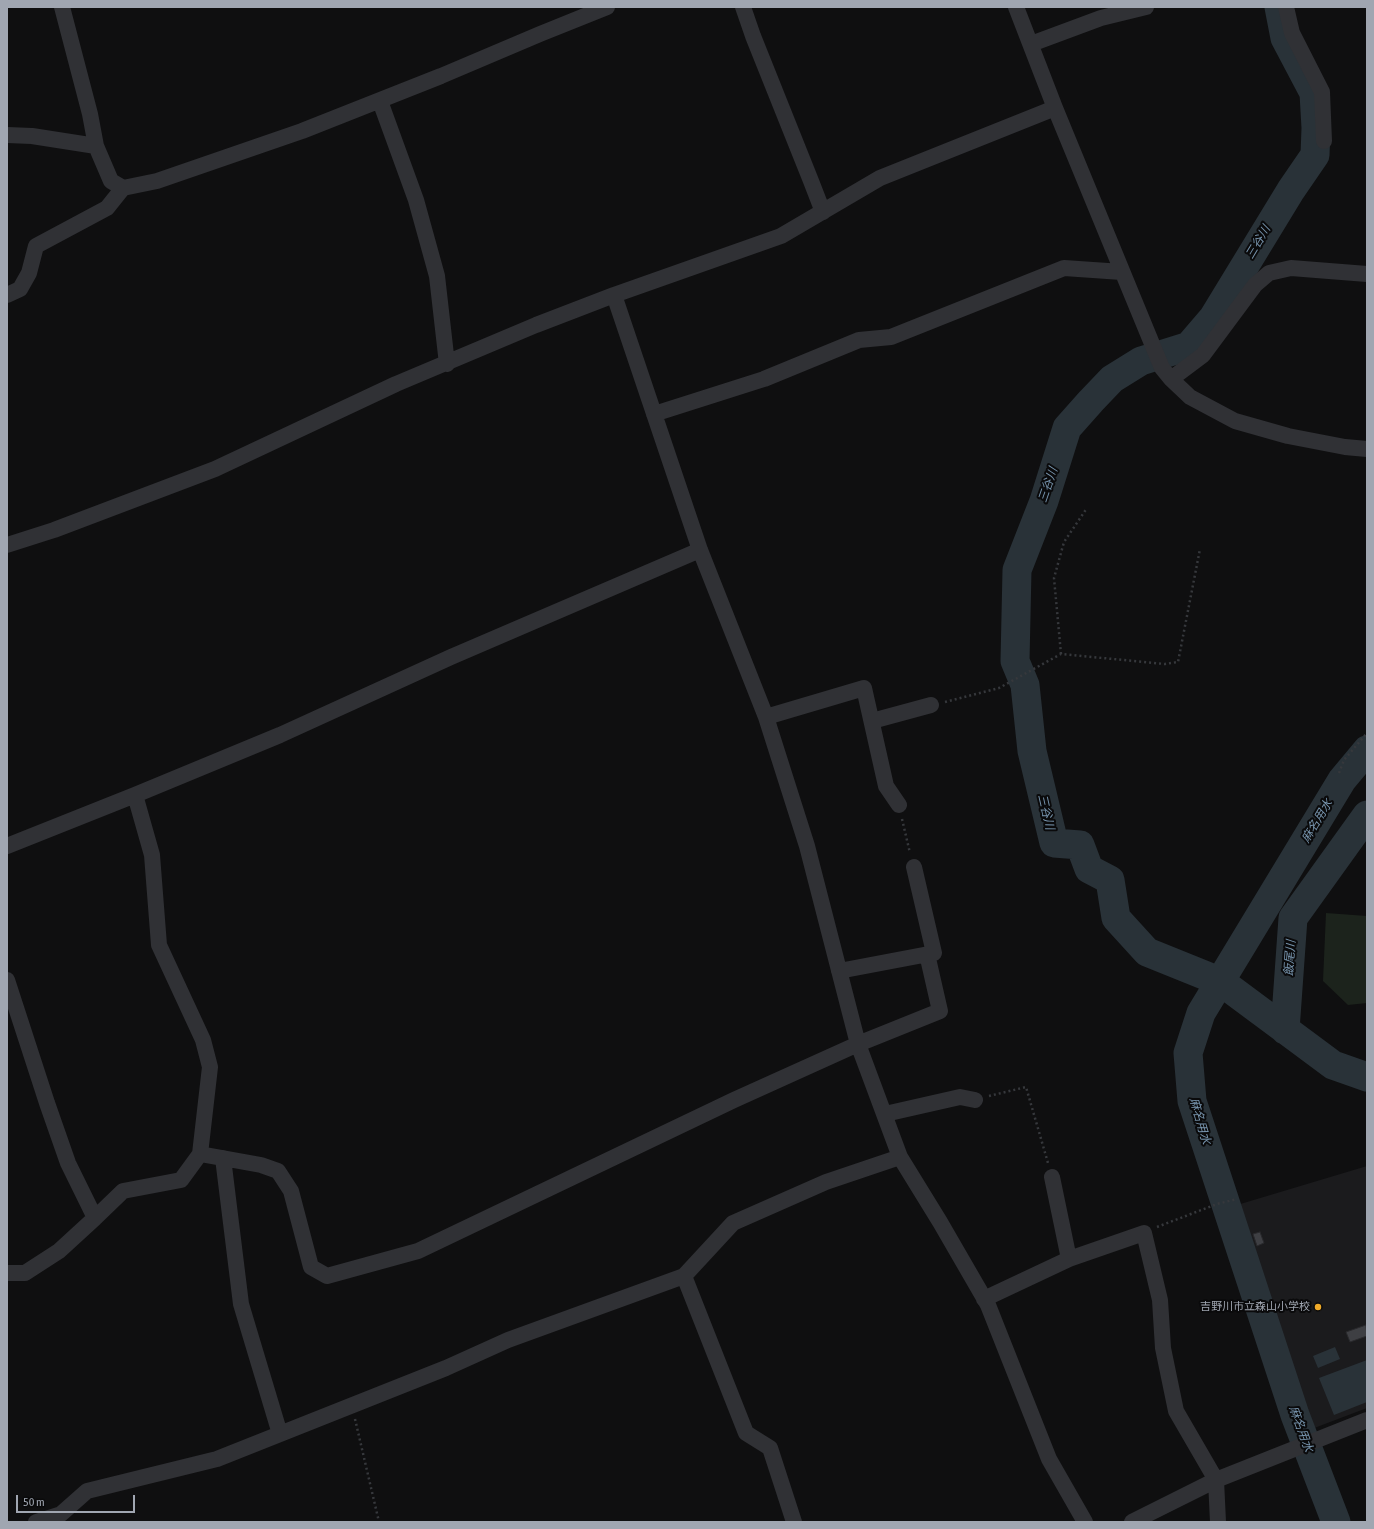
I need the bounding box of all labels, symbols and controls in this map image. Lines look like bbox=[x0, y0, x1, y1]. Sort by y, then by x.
water label: 三谷川 bbox=[1243, 223, 1273, 261]
water label: 三谷川 bbox=[1035, 466, 1061, 504]
water label: 三谷川 bbox=[1035, 793, 1057, 831]
water label: 麻名用水 bbox=[1298, 797, 1336, 845]
water label: 飯尾川 bbox=[1282, 940, 1298, 976]
water label: 麻名用水 bbox=[1186, 1096, 1214, 1146]
place label: 吉野川市立森山小学校 bbox=[1200, 1300, 1310, 1314]
marker: 吉野川市立森山小学校 bbox=[1313, 1302, 1323, 1312]
water label: 麻名用水 bbox=[1286, 1404, 1316, 1454]
scale bar bbox=[18, 1487, 137, 1513]
text: 50 m bbox=[23, 1495, 45, 1509]

